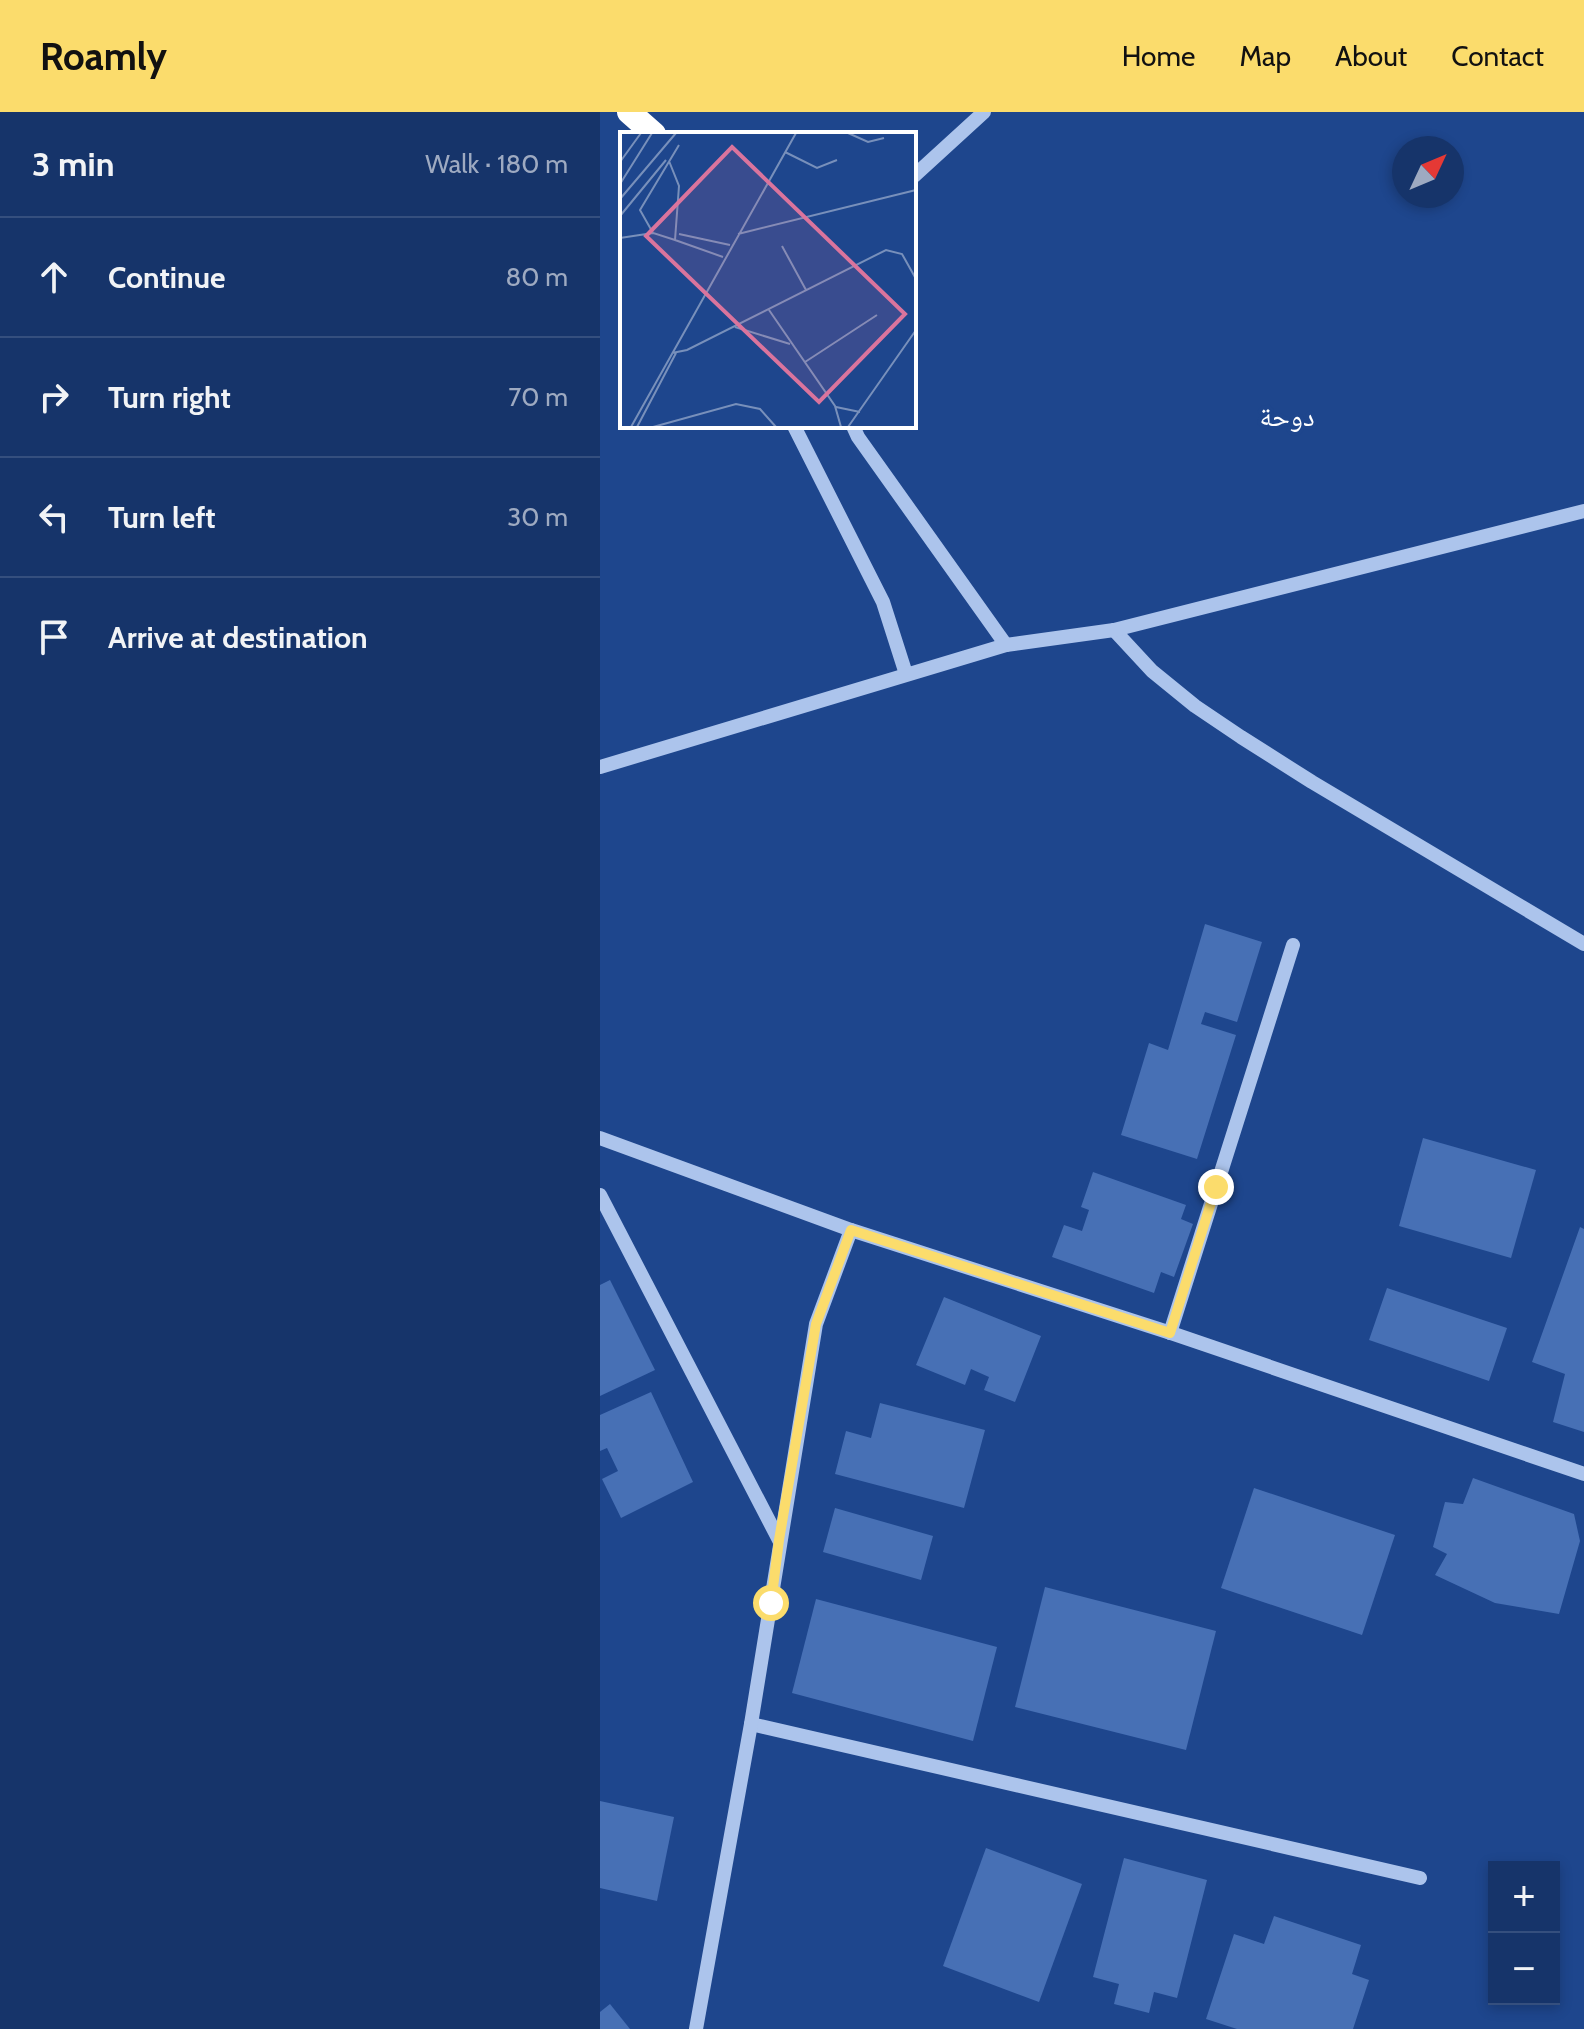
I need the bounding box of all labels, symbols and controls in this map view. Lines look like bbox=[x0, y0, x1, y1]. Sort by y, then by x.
text: Roamly bbox=[40, 33, 167, 80]
text: Home bbox=[1122, 39, 1195, 73]
text: Map bbox=[1239, 39, 1291, 73]
text: About bbox=[1335, 39, 1407, 73]
text: Contact bbox=[1451, 39, 1544, 73]
inset map bbox=[620, 132, 916, 428]
north arrow bbox=[1392, 136, 1464, 208]
text: 3 min bbox=[32, 143, 114, 185]
text: Walk · 180 m bbox=[425, 148, 568, 180]
icon: ahead bbox=[32, 255, 76, 299]
text: Continue bbox=[108, 259, 225, 296]
text: 80 m bbox=[505, 261, 568, 293]
icon: right bbox=[32, 375, 76, 419]
text: Turn right bbox=[108, 379, 231, 416]
text: 70 m bbox=[508, 381, 568, 413]
district label: دوحة bbox=[1259, 399, 1315, 433]
icon: left bbox=[32, 495, 76, 539]
text: Turn left bbox=[108, 499, 216, 536]
text: 30 m bbox=[507, 501, 568, 533]
icon: arrive bbox=[32, 615, 76, 659]
text: Arrive at destination bbox=[108, 619, 368, 656]
route end bbox=[1198, 1169, 1234, 1205]
route start bbox=[753, 1585, 789, 1621]
map controls bbox=[1488, 1861, 1560, 2005]
button: + bbox=[1488, 1861, 1560, 1933]
button: − bbox=[1488, 1933, 1560, 2005]

